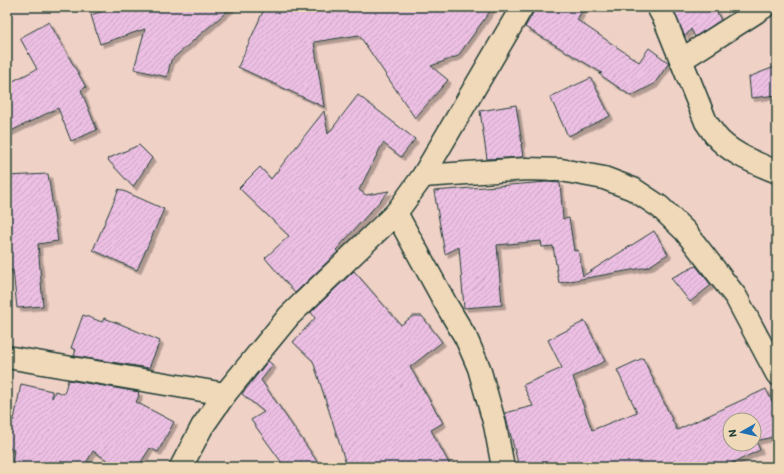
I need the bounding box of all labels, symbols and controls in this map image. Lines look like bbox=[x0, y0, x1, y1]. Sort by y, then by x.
north arrow bbox=[722, 412, 762, 452]
text: N bbox=[726, 429, 740, 438]

